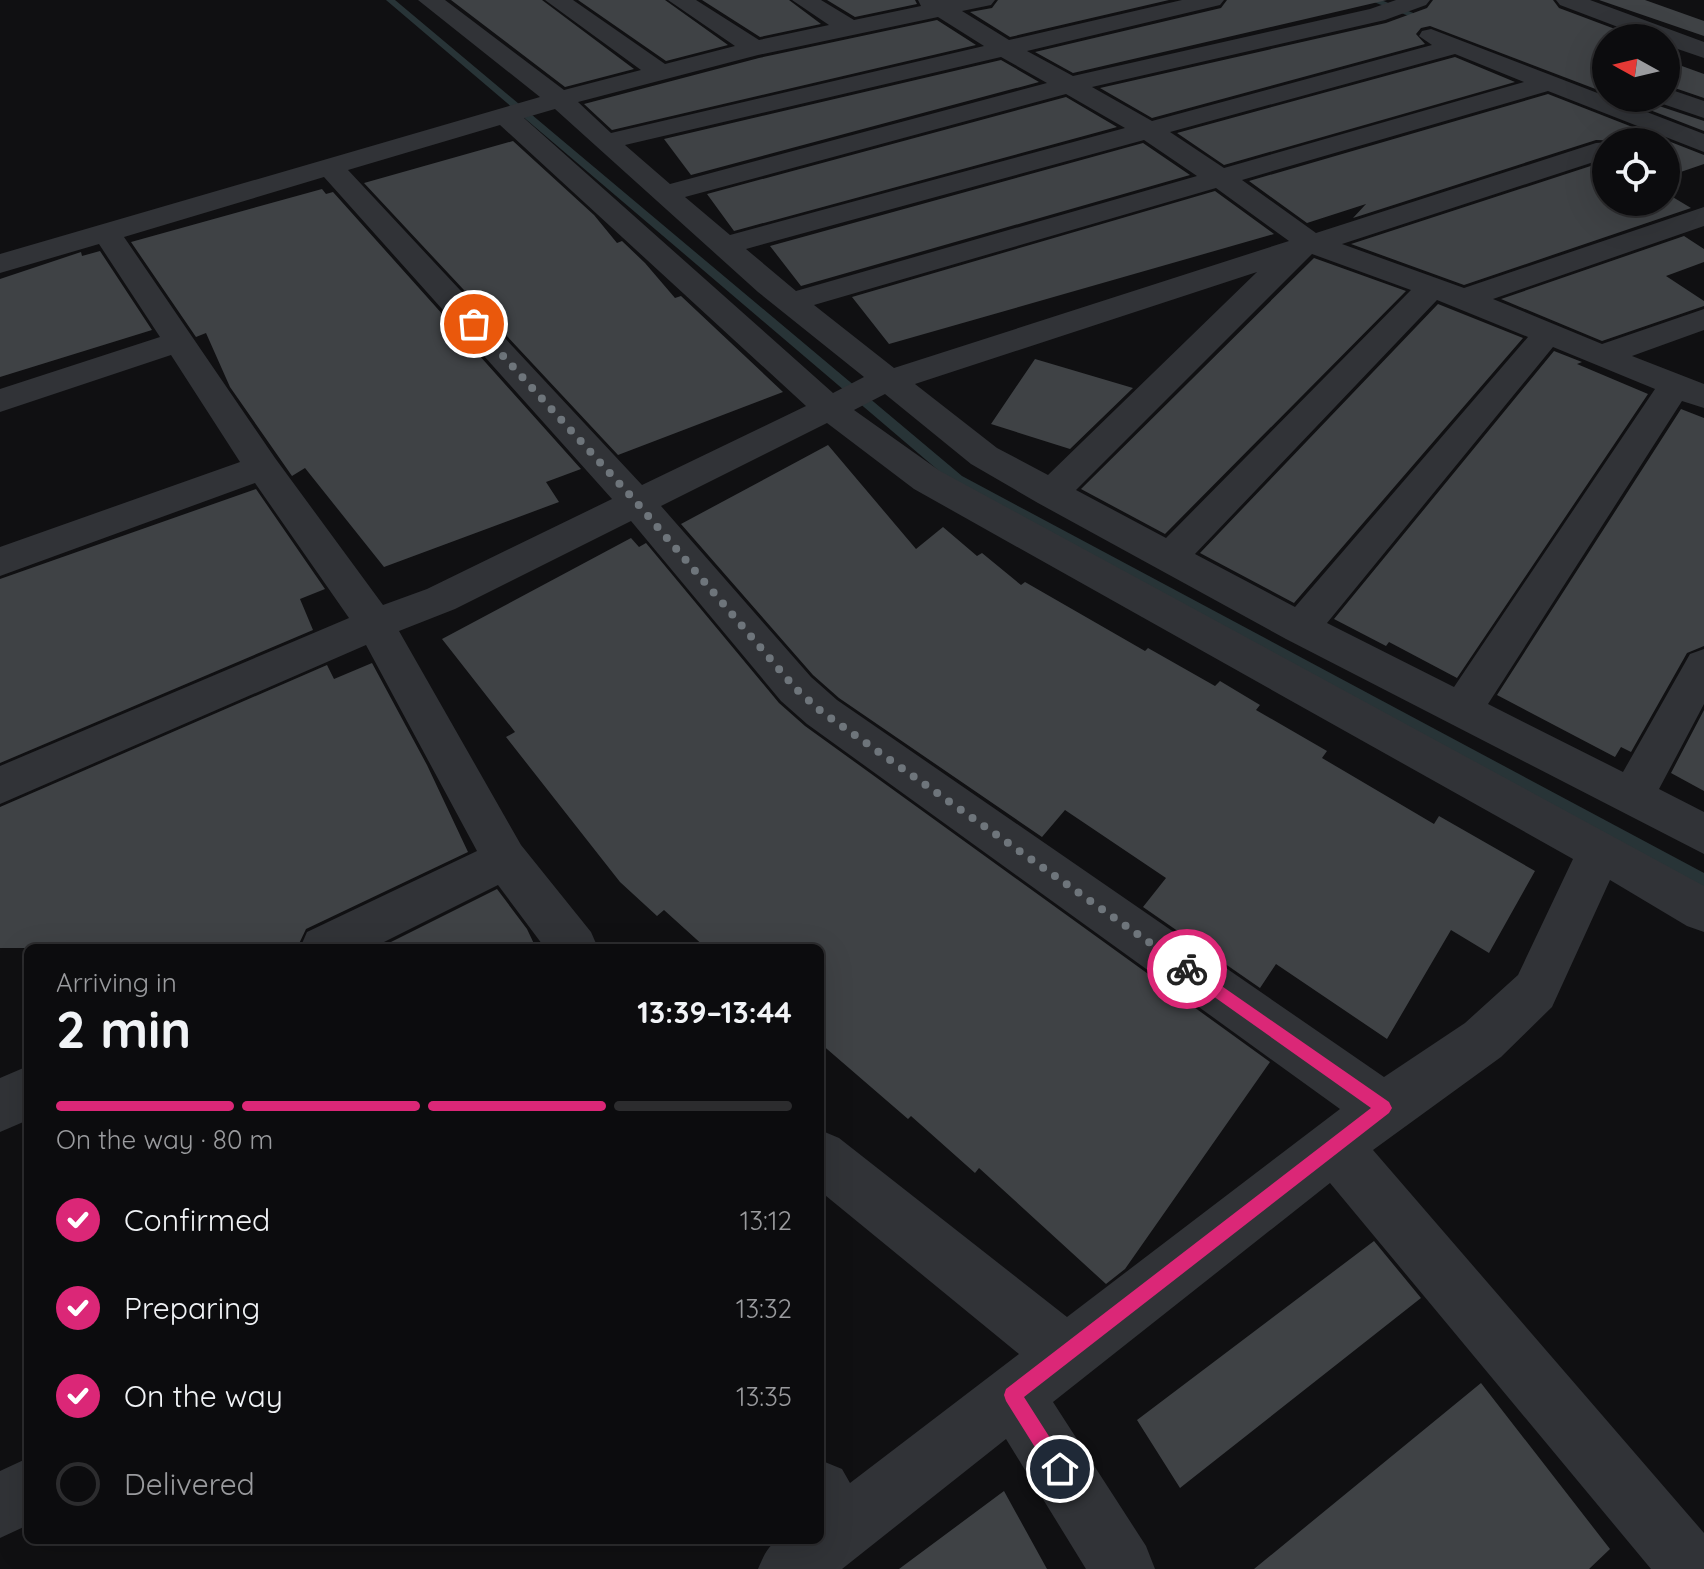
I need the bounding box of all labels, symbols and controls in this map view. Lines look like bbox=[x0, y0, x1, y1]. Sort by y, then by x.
north arrow bbox=[1592, 24, 1680, 112]
map controls bbox=[1592, 24, 1680, 216]
button: locate bbox=[1592, 128, 1680, 216]
pin bbox=[440, 290, 508, 358]
icon: bag bbox=[452, 302, 496, 346]
courier bbox=[1147, 929, 1227, 1009]
icon: bike bbox=[1165, 947, 1209, 991]
text: Arriving in bbox=[56, 966, 177, 999]
text: 13:39–13:44 bbox=[637, 993, 792, 1031]
text: 2 min bbox=[56, 996, 191, 1061]
text: On the way · 80 m bbox=[56, 1123, 273, 1156]
icon: check bbox=[56, 1198, 100, 1242]
text: Confirmed bbox=[124, 1201, 270, 1239]
text: 13:12 bbox=[740, 1204, 792, 1237]
icon: check bbox=[56, 1286, 100, 1330]
text: Preparing bbox=[124, 1289, 260, 1327]
text: 13:32 bbox=[736, 1292, 792, 1325]
icon: check bbox=[56, 1374, 100, 1418]
text: On the way bbox=[124, 1377, 283, 1415]
text: 13:35 bbox=[736, 1380, 792, 1413]
pin bbox=[1026, 1435, 1094, 1503]
icon: home bbox=[1038, 1447, 1082, 1491]
text: Delivered bbox=[124, 1465, 255, 1503]

